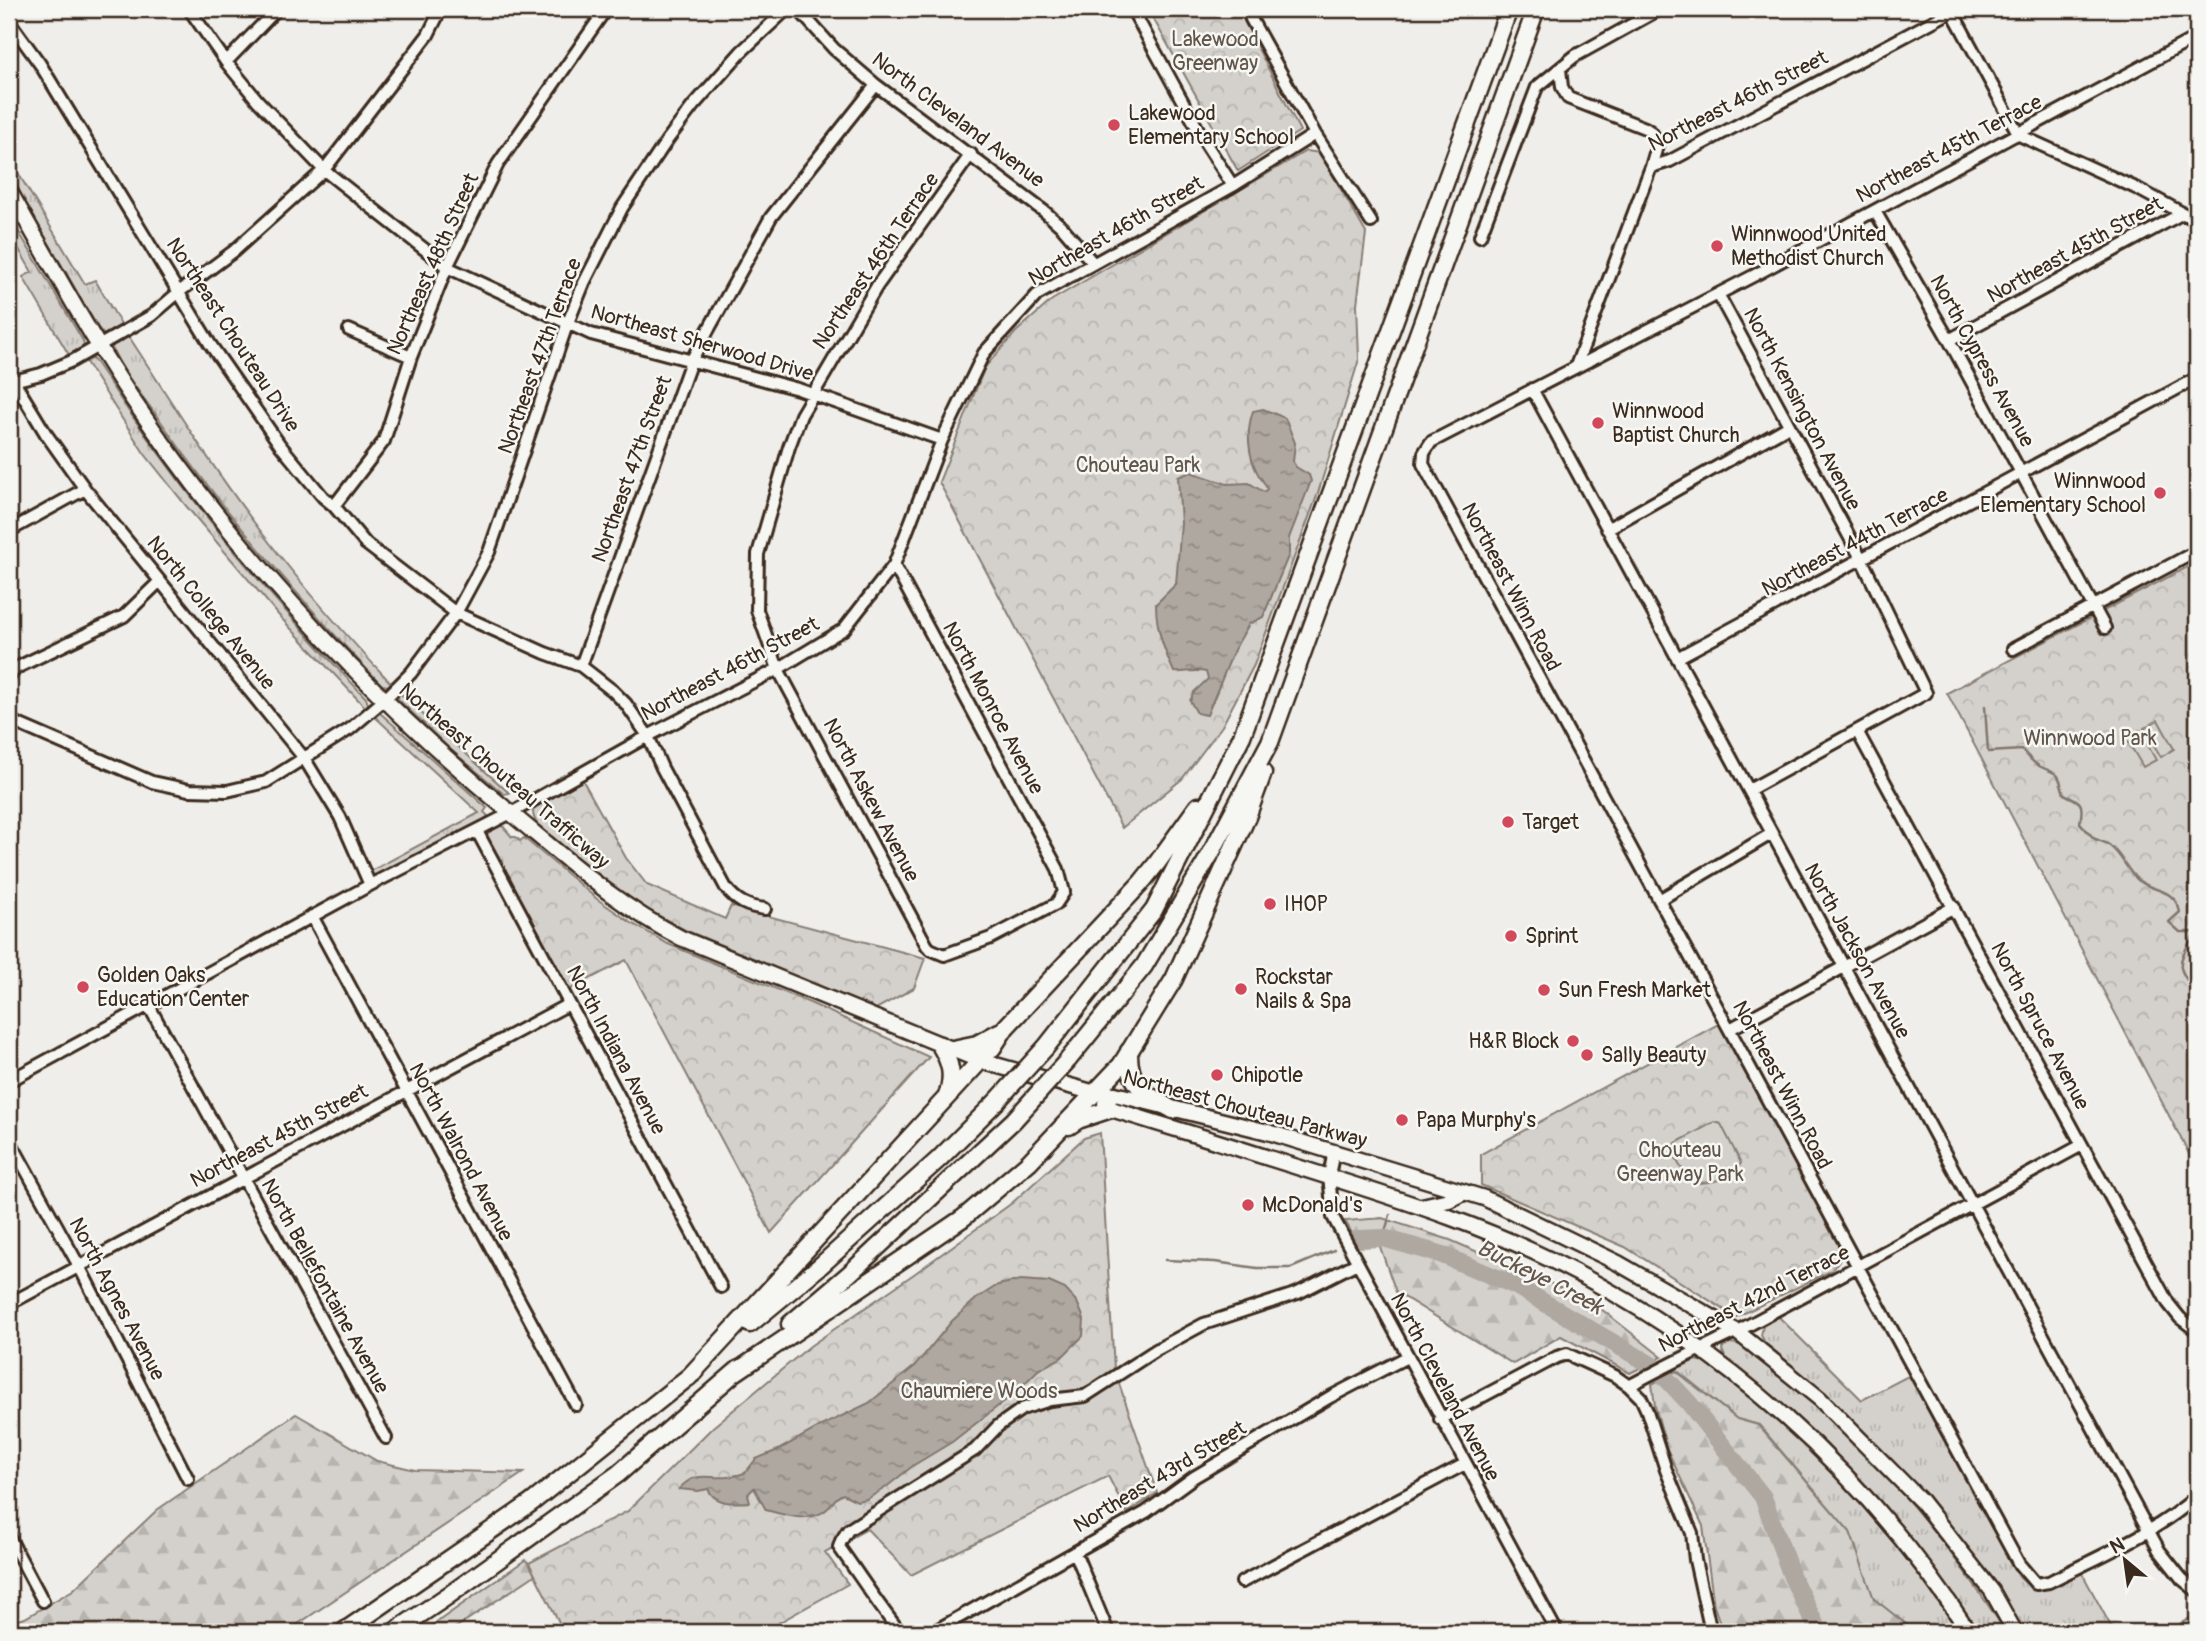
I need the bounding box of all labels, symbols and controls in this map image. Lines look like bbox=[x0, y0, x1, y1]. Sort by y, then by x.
park label: Lakewood Greenway bbox=[1171, 26, 1259, 77]
street label: Northeast 46th Street bbox=[1644, 44, 1833, 158]
street label: North Cleveland Avenue bbox=[866, 46, 1050, 194]
street label: Northeast 45th Terrace bbox=[1851, 88, 2047, 209]
place label: Lakewood Elementary School bbox=[1128, 100, 1294, 151]
marker: Lakewood Elementary School bbox=[1106, 117, 1122, 133]
street label: Northeast 46th Terrace bbox=[807, 167, 946, 355]
street label: Northeast 48th Street bbox=[381, 168, 485, 359]
street label: Northeast 46th Street bbox=[1023, 170, 1209, 292]
street label: Northeast 45th Street bbox=[1982, 190, 2168, 310]
place label: Winnwood United Methodist Church bbox=[1731, 221, 1886, 272]
street label: Northeast Chouteau Drive bbox=[160, 233, 306, 438]
marker: Winnwood United Methodist Church bbox=[1709, 238, 1725, 254]
street label: Northeast 47th Terrace bbox=[492, 254, 588, 458]
street label: North Cypress Avenue bbox=[1923, 270, 2041, 453]
street label: Northeast Sherwood Drive bbox=[588, 298, 817, 388]
street label: North Kensington Avenue bbox=[1737, 303, 1867, 516]
street label: Northeast 47th Street bbox=[586, 371, 679, 566]
place label: Winnwood Baptist Church bbox=[1612, 398, 1740, 449]
marker: Winnwood Baptist Church bbox=[1590, 415, 1606, 431]
park label: Chouteau Park bbox=[1076, 452, 1201, 479]
place label: Winnwood Elementary School bbox=[1980, 468, 2146, 519]
street label: Northeast 44th Terrace bbox=[1757, 481, 1954, 603]
marker: Winnwood Elementary School bbox=[2152, 485, 2168, 501]
street label: Northeast Winn Road bbox=[1455, 498, 1567, 676]
street label: North College Avenue bbox=[141, 530, 282, 696]
street label: Northeast 46th Street bbox=[636, 610, 824, 727]
street label: North Monroe Avenue bbox=[936, 617, 1050, 800]
street label: Northeast Chouteau Trafficway bbox=[393, 677, 615, 875]
street label: North Askew Avenue bbox=[817, 714, 926, 887]
park label: Winnwood Park bbox=[2023, 725, 2157, 752]
place label: Target bbox=[1522, 809, 1580, 836]
marker: Target bbox=[1500, 814, 1516, 830]
street label: North Jackson Avenue bbox=[1798, 859, 1917, 1044]
place label: IHOP bbox=[1284, 891, 1328, 918]
marker: IHOP bbox=[1262, 896, 1278, 912]
place label: Sprint bbox=[1525, 923, 1579, 950]
marker: Sprint bbox=[1503, 928, 1519, 944]
street label: North Spruce Avenue bbox=[1984, 937, 2096, 1115]
street label: North Indiana Avenue bbox=[560, 961, 672, 1140]
place label: Golden Oaks Education Center bbox=[97, 962, 250, 1013]
place label: Rockstar Nails & Spa bbox=[1255, 964, 1351, 1015]
place label: Sun Fresh Market bbox=[1558, 977, 1712, 1004]
marker: Golden Oaks Education Center bbox=[75, 979, 91, 995]
marker: Rockstar Nails & Spa bbox=[1233, 981, 1249, 997]
marker: Sun Fresh Market bbox=[1536, 982, 1552, 998]
street label: Northeast Winn Road bbox=[1726, 996, 1838, 1174]
place label: H&R Block bbox=[1468, 1028, 1559, 1055]
marker: H&R Block bbox=[1565, 1033, 1581, 1049]
place label: Sally Beauty bbox=[1601, 1042, 1706, 1069]
marker: Sally Beauty bbox=[1579, 1047, 1595, 1063]
street label: North Walrond Avenue bbox=[403, 1058, 520, 1246]
place label: Chipotle bbox=[1231, 1062, 1303, 1089]
street label: Northeast Chouteau Parkway bbox=[1120, 1063, 1370, 1155]
marker: Chipotle bbox=[1209, 1067, 1225, 1083]
street label: Northeast 45th Street bbox=[186, 1078, 373, 1194]
place label: Papa Murphy's bbox=[1416, 1107, 1536, 1134]
marker: Papa Murphy's bbox=[1394, 1112, 1410, 1128]
park label: Chouteau Greenway Park bbox=[1616, 1137, 1744, 1188]
street label: North Bellefontaine Avenue bbox=[255, 1174, 396, 1399]
place label: McDonald's bbox=[1262, 1192, 1363, 1219]
marker: McDonald's bbox=[1240, 1197, 1256, 1213]
street label: North Agnes Avenue bbox=[63, 1213, 172, 1386]
water label: Buckeye Creek bbox=[1472, 1233, 1610, 1322]
street label: Northeast 42nd Terrace bbox=[1654, 1239, 1855, 1359]
street label: North Cleveland Avenue bbox=[1384, 1288, 1506, 1486]
park label: Chaumiere Woods bbox=[901, 1378, 1058, 1405]
street label: Northeast 43rd Street bbox=[1069, 1415, 1252, 1539]
north arrow bbox=[2090, 1526, 2160, 1596]
text: N bbox=[2106, 1532, 2129, 1560]

